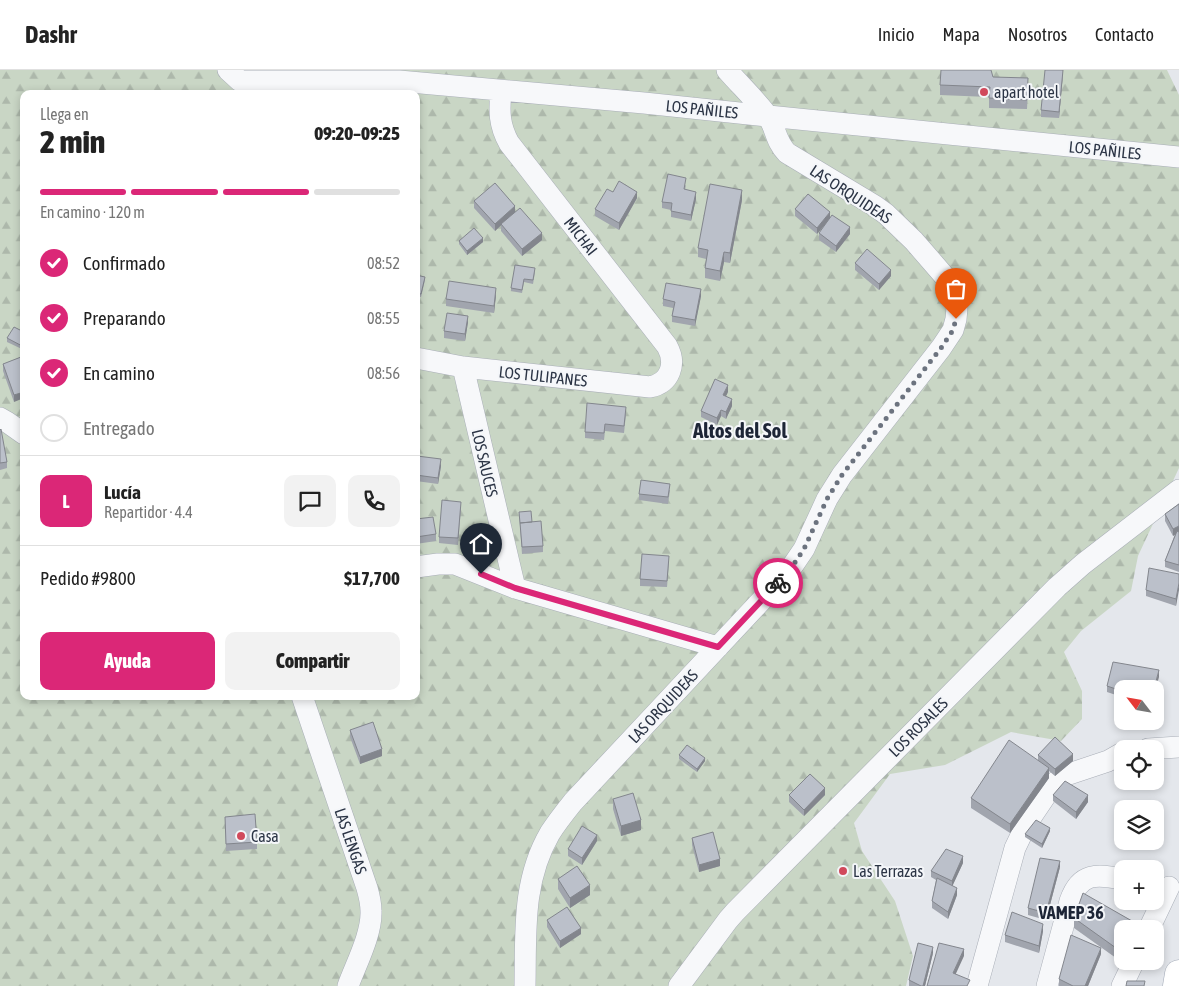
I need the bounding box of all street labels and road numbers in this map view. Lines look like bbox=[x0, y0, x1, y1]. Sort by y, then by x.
street label: LOS PAÑILES bbox=[665, 96, 739, 122]
street label: LOS PAÑILES bbox=[1068, 137, 1142, 163]
street label: LAS ORQUIDEAS bbox=[807, 161, 895, 227]
street label: MICHAI bbox=[561, 213, 601, 259]
street label: LOS TULIPANES bbox=[498, 362, 588, 390]
street label: LOS SAUCES bbox=[468, 427, 502, 499]
street label: LAS ORQUIDEAS bbox=[625, 666, 702, 746]
street label: LOS ROSALES bbox=[885, 694, 951, 760]
street label: LAS LENGAS bbox=[331, 806, 371, 877]

